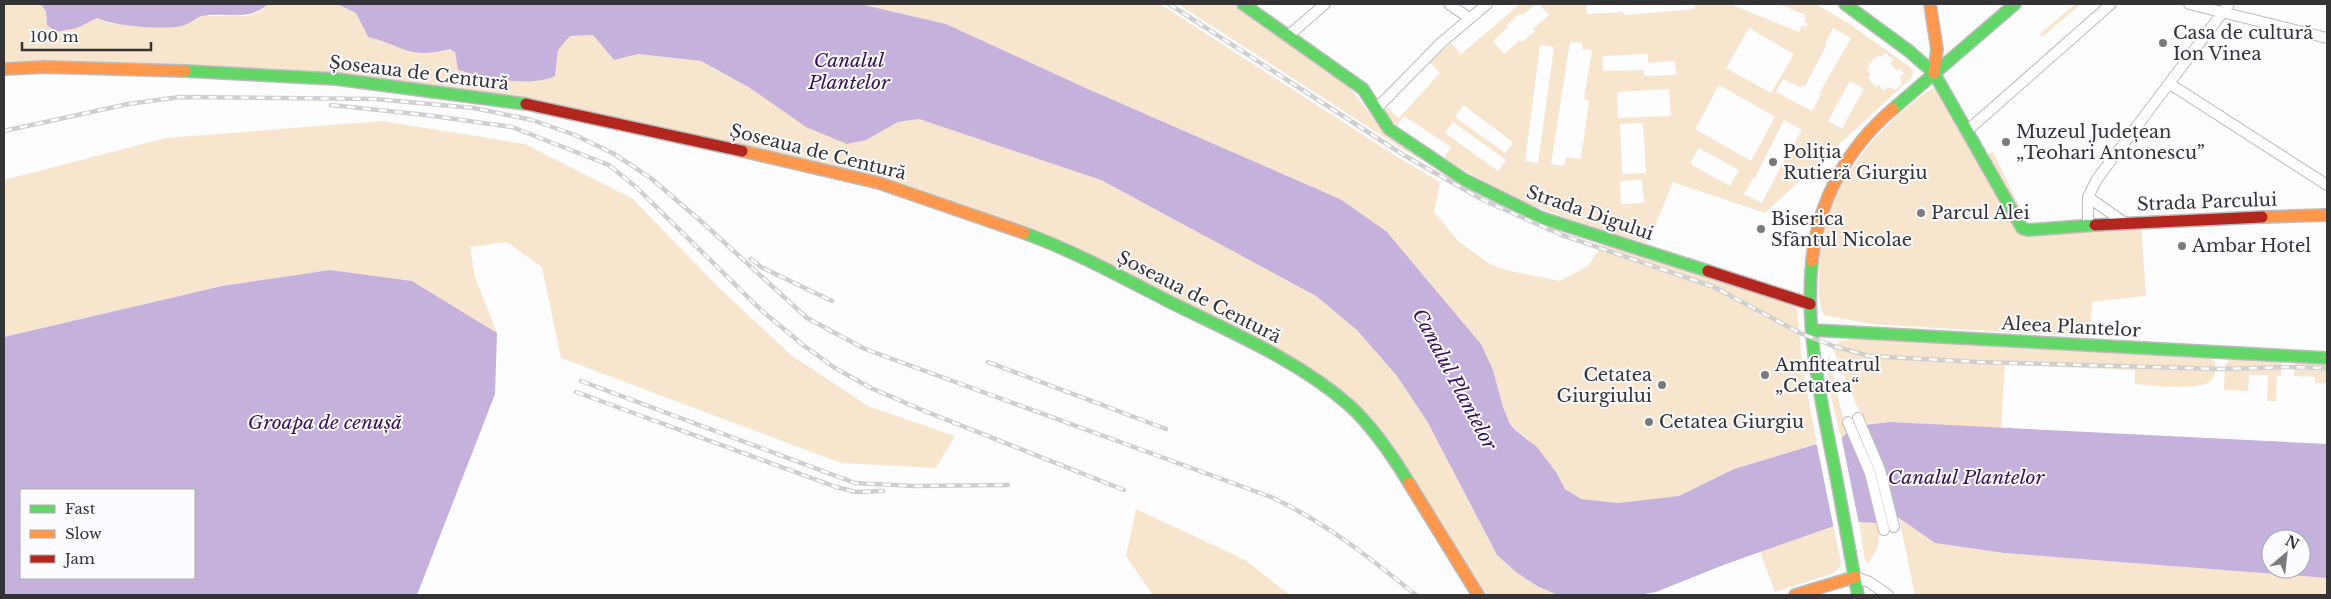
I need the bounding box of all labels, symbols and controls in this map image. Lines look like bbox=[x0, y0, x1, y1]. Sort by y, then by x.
scale bar bbox=[22, 20, 151, 52]
place label: Casa de cultură Ion Vinea bbox=[2173, 22, 2313, 65]
text: 100 m bbox=[30, 27, 79, 46]
marker: Casa de cultură Ion Vinea bbox=[2157, 37, 2169, 49]
water label: Canalul Plantelor bbox=[807, 49, 891, 94]
street label: Șoseaua de Centură bbox=[328, 51, 510, 95]
street label: Șoseaua de Centură bbox=[728, 119, 909, 185]
place label: Muzeul Județean „Teohari Antonescu” bbox=[2016, 121, 2205, 164]
marker: Muzeul Județean „Teohari Antonescu” bbox=[2000, 136, 2012, 148]
place label: Poliția Rutieră Giurgiu bbox=[1783, 141, 1927, 184]
marker: Poliția Rutieră Giurgiu bbox=[1767, 156, 1779, 168]
street label: Strada Digului bbox=[1524, 181, 1656, 245]
street label: Strada Parcului bbox=[2137, 189, 2277, 215]
place label: Parcul Alei bbox=[1931, 202, 2030, 224]
marker: Parcul Alei bbox=[1915, 207, 1927, 219]
place label: Biserica Sfântul Nicolae bbox=[1771, 208, 1912, 251]
marker: Biserica Sfântul Nicolae bbox=[1755, 223, 1767, 235]
place label: Ambar Hotel bbox=[2191, 235, 2311, 257]
marker: Ambar Hotel bbox=[2176, 240, 2188, 252]
street label: Șoseaua de Centură bbox=[1113, 246, 1285, 348]
water label: Canalul Plantelor bbox=[1408, 305, 1502, 455]
street label: Aleea Plantelor bbox=[2000, 312, 2142, 342]
place label: Amfiteatrul „Cetatea“ bbox=[1774, 354, 1880, 397]
place label: Cetatea Giurgiului bbox=[1557, 364, 1652, 407]
marker: Amfiteatrul „Cetatea“ bbox=[1759, 369, 1771, 381]
marker: Cetatea Giurgiului bbox=[1656, 379, 1668, 391]
water label: Groapa de cenușă bbox=[248, 411, 402, 434]
place label: Cetatea Giurgiu bbox=[1659, 411, 1804, 433]
marker: Cetatea Giurgiu bbox=[1643, 416, 1655, 428]
water label: Canalul Plantelor bbox=[1888, 466, 2046, 489]
legend bbox=[20, 489, 195, 579]
text: Fast bbox=[65, 499, 96, 518]
text: Slow bbox=[65, 524, 102, 543]
north arrow bbox=[2261, 529, 2311, 579]
text: N bbox=[2282, 531, 2302, 554]
text: Jam bbox=[63, 549, 95, 568]

